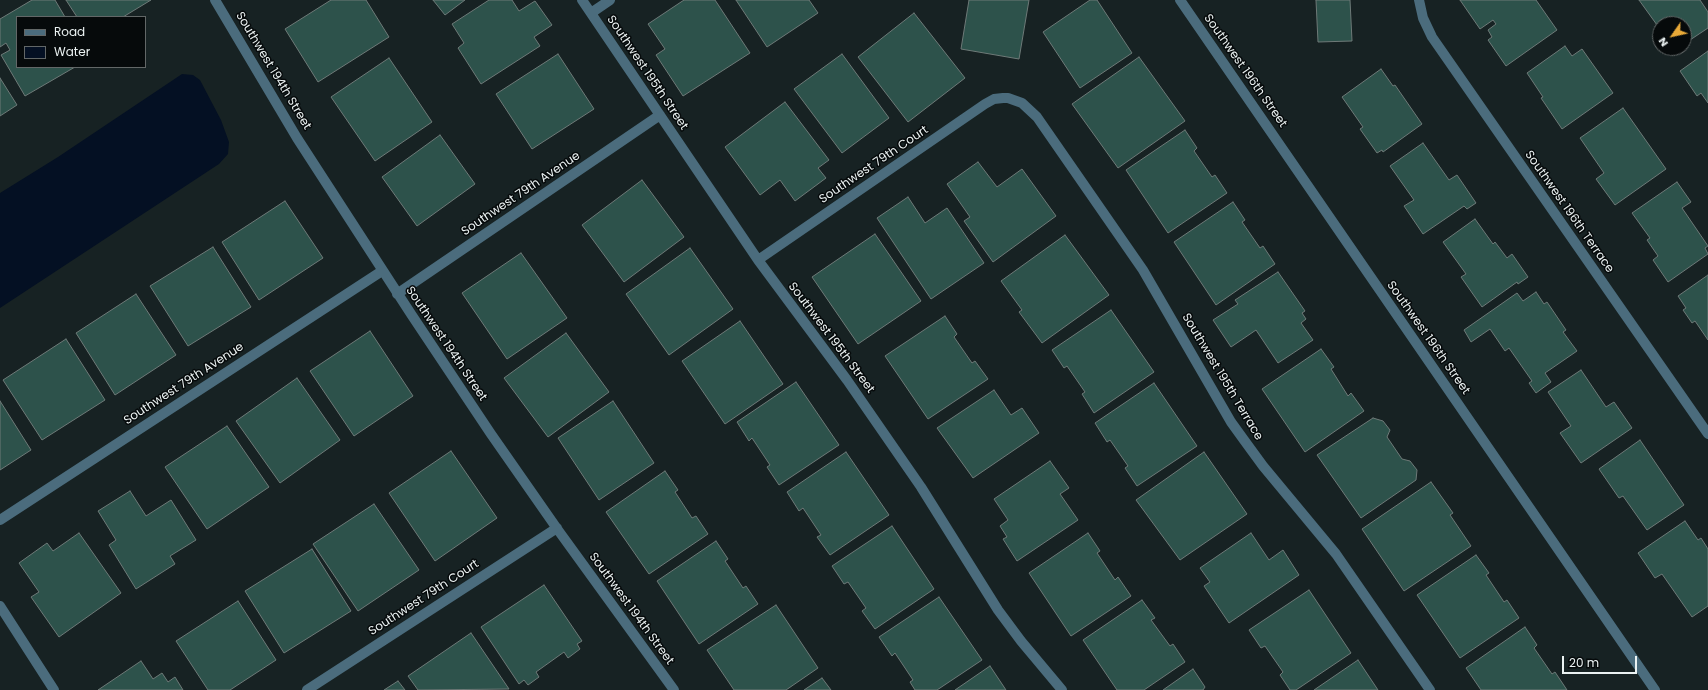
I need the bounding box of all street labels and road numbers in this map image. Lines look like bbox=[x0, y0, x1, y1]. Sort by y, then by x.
street label: Southwest 194th Street bbox=[232, 9, 314, 133]
street label: Southwest 196th Street bbox=[1200, 12, 1290, 130]
street label: Southwest 195th Street bbox=[603, 13, 691, 133]
street label: Southwest 79th Court bbox=[817, 123, 931, 207]
street label: Southwest 196th Terrace bbox=[1521, 148, 1617, 276]
street label: Southwest 79th Avenue bbox=[459, 149, 583, 239]
street label: Southwest 196th Street bbox=[1383, 279, 1473, 397]
street label: Southwest 195th Street bbox=[785, 280, 877, 396]
street label: Southwest 194th Street bbox=[402, 284, 490, 404]
street label: Southwest 195th Terrace bbox=[1178, 311, 1266, 443]
street label: Southwest 79th Avenue bbox=[121, 340, 247, 428]
street label: Southwest 194th Street bbox=[586, 550, 676, 668]
street label: Southwest 79th Court bbox=[366, 557, 482, 639]

